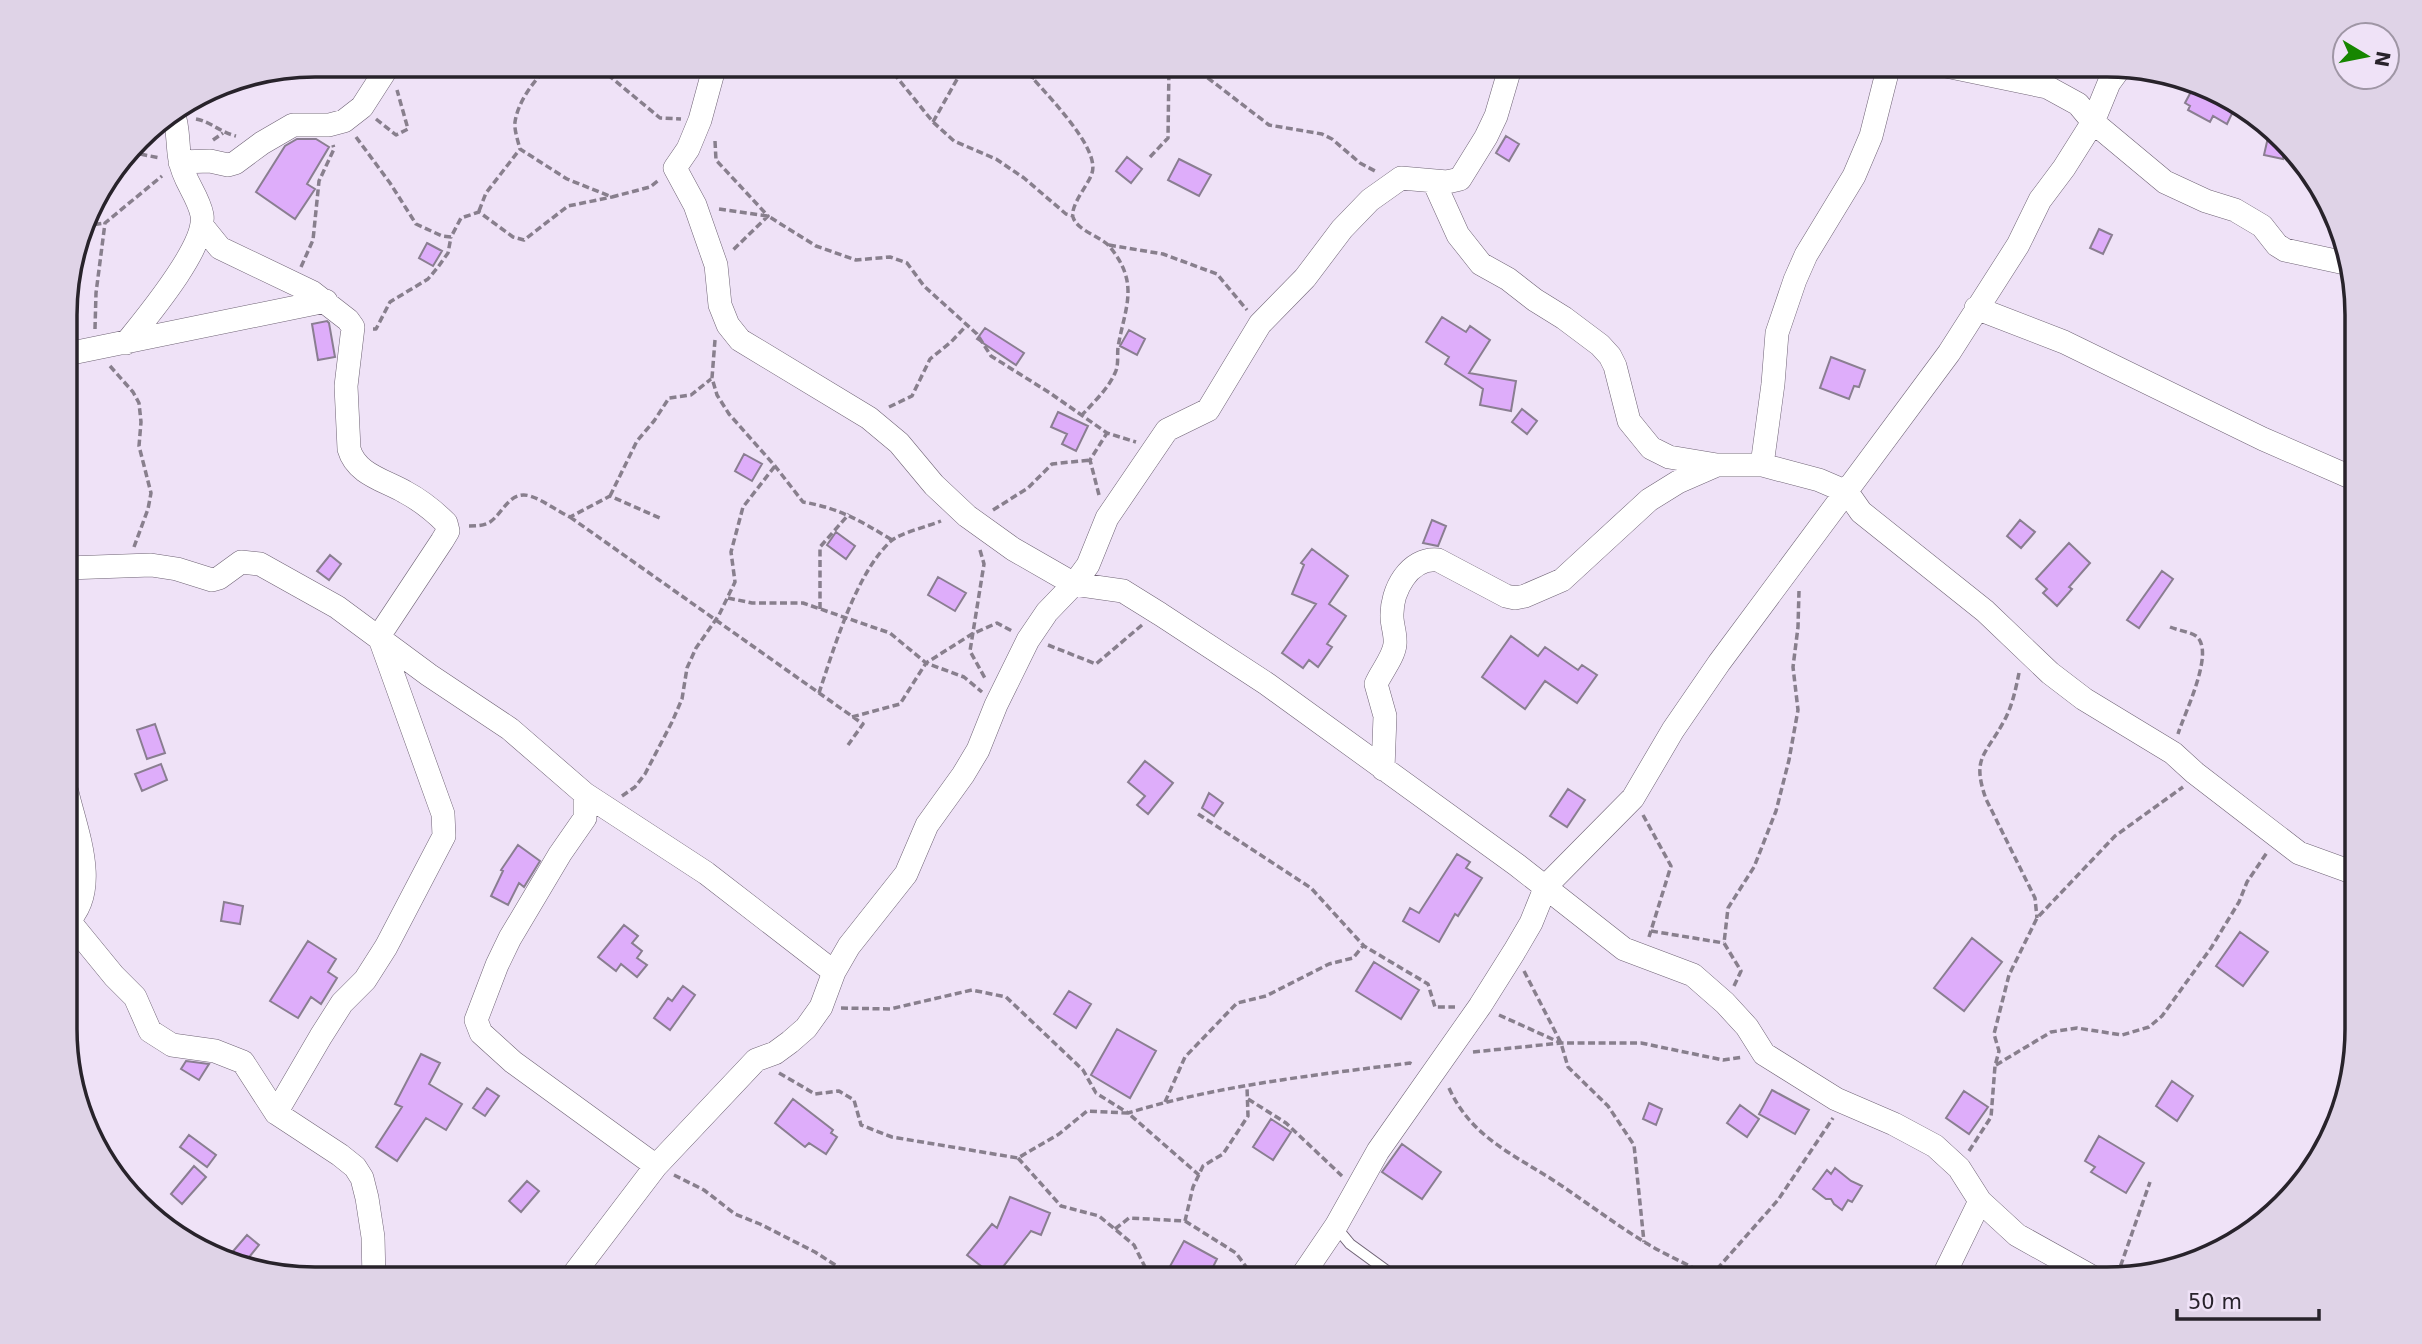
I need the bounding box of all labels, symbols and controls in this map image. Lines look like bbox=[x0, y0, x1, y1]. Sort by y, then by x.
north arrow bbox=[2331, 21, 2401, 91]
text: N bbox=[2371, 49, 2395, 69]
scale bar bbox=[2177, 1278, 2319, 1322]
text: 50 m bbox=[2188, 1290, 2242, 1314]

